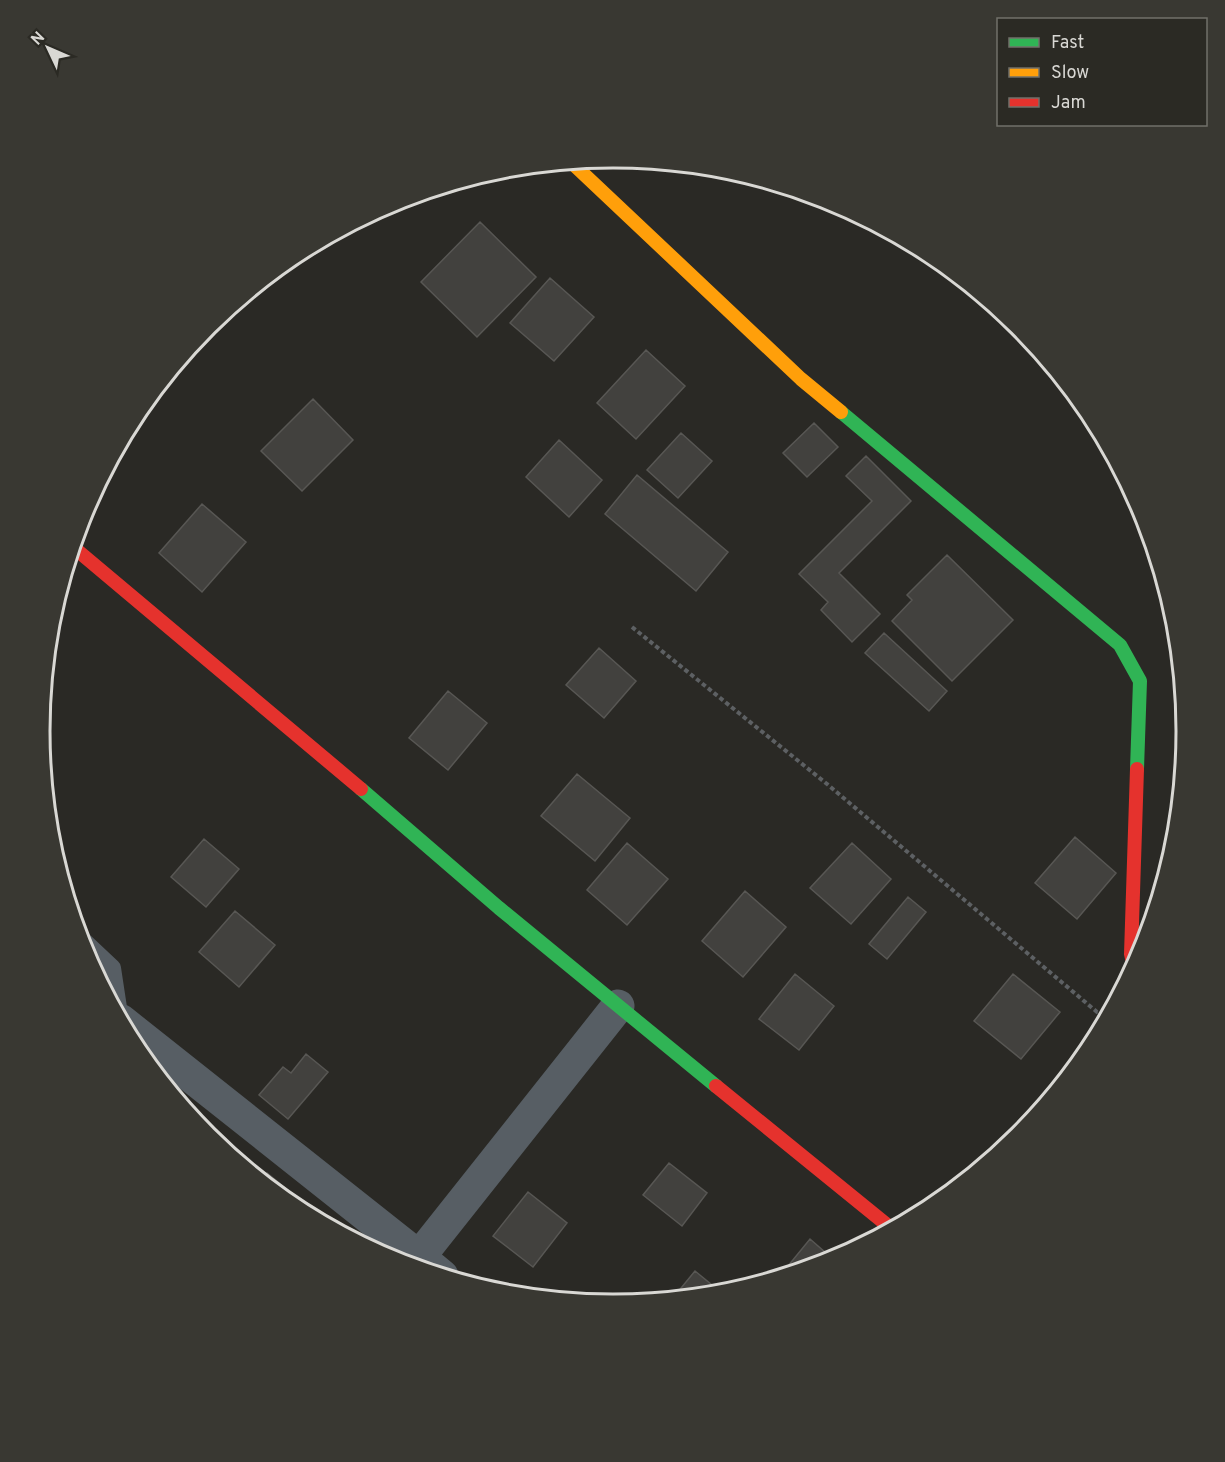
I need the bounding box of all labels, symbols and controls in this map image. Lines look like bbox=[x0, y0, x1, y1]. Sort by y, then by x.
north arrow bbox=[18, 18, 78, 78]
legend bbox=[997, 18, 1207, 126]
text: N bbox=[27, 28, 50, 50]
text: Fast bbox=[1051, 32, 1084, 55]
text: Slow bbox=[1051, 62, 1089, 85]
text: Jam bbox=[1051, 92, 1086, 115]

